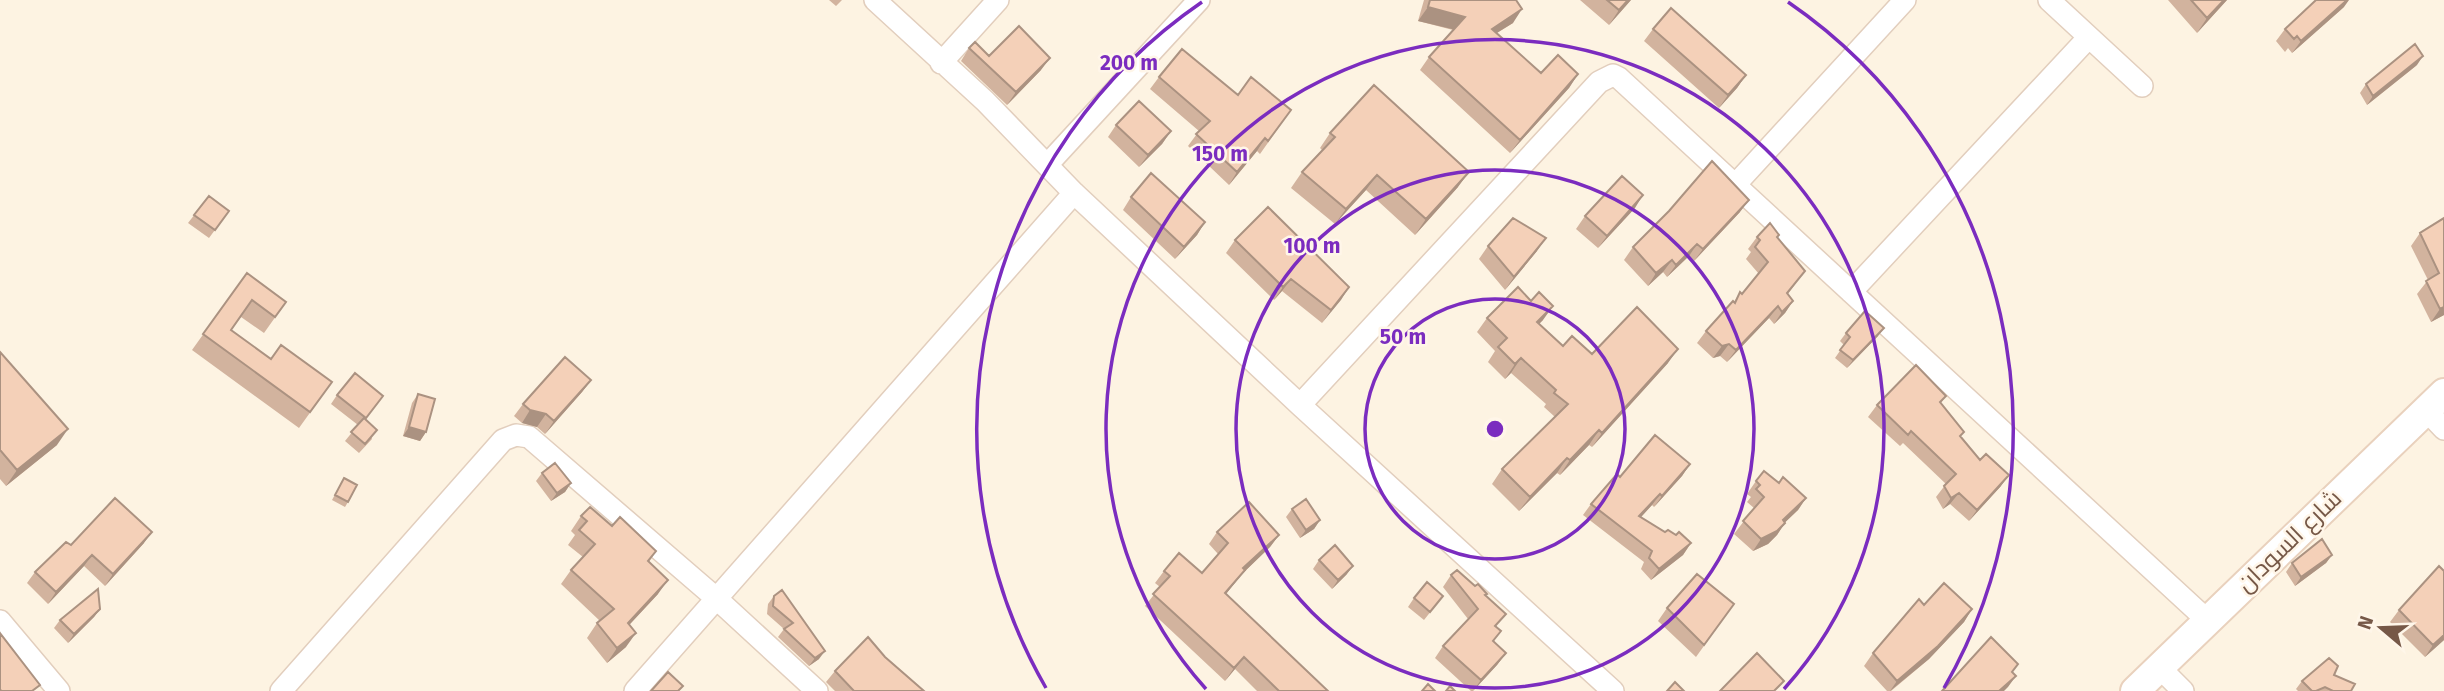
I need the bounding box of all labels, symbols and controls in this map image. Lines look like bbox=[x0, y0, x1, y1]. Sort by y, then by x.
text: 200 m bbox=[1100, 50, 1158, 76]
text: 150 m bbox=[1192, 141, 1248, 167]
text: 100 m bbox=[1283, 233, 1341, 259]
text: 50 m bbox=[1380, 324, 1426, 350]
centre of rings bbox=[1483, 417, 1507, 441]
street label: شارع السودان bbox=[2231, 484, 2348, 599]
north arrow bbox=[2346, 593, 2416, 663]
text: N bbox=[2352, 613, 2378, 632]

